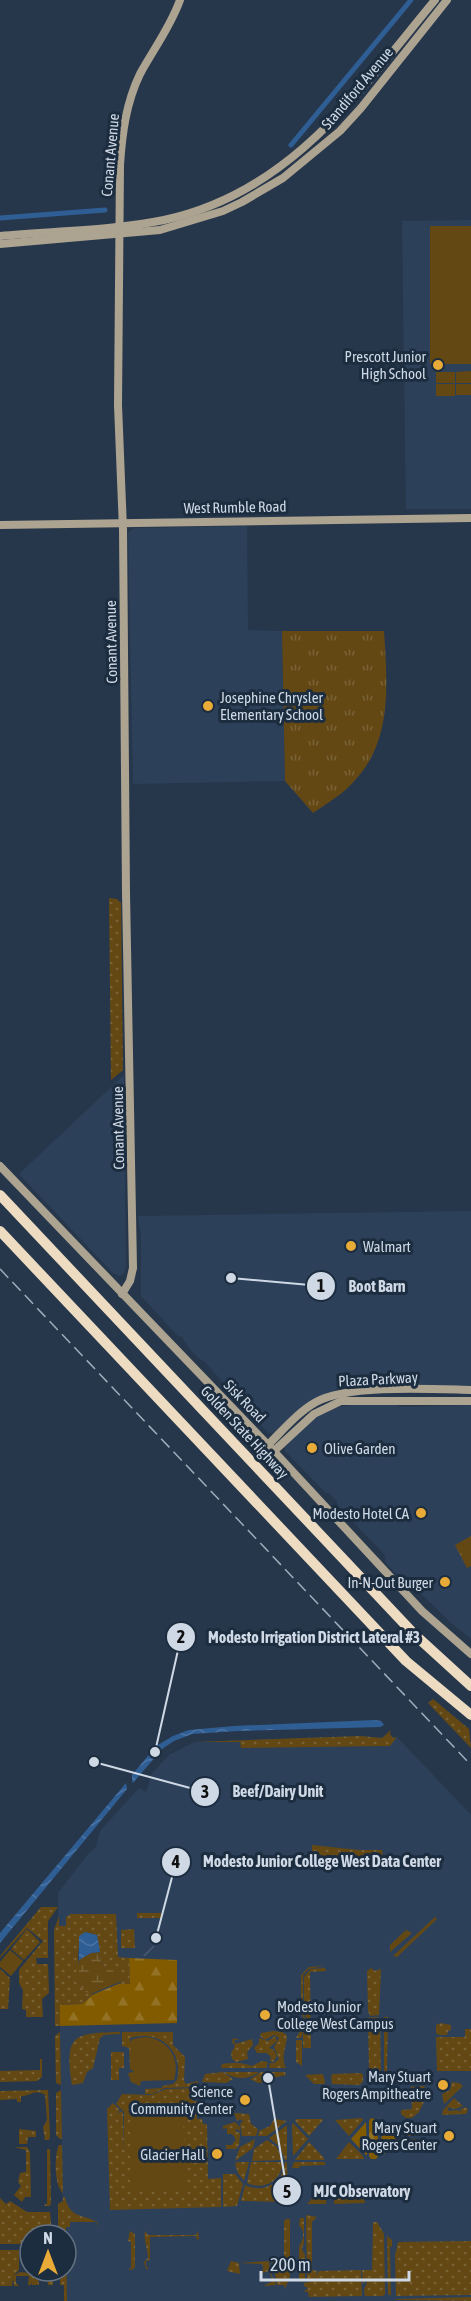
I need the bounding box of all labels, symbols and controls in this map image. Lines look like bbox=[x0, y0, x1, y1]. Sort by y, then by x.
street label: Standiford Avenue bbox=[318, 43, 396, 132]
street label: Conant Avenue bbox=[98, 113, 122, 197]
place label: Prescott Junior High School bbox=[345, 348, 427, 382]
marker: Prescott Junior High School bbox=[431, 358, 445, 372]
street label: West Rumble Road bbox=[183, 498, 287, 516]
street label: Conant Avenue bbox=[102, 600, 120, 684]
place label: Josephine Chrysler Elementary School bbox=[220, 689, 323, 723]
marker: Josephine Chrysler Elementary School bbox=[201, 699, 215, 713]
street label: Conant Avenue bbox=[109, 1086, 127, 1170]
place label: Walmart bbox=[363, 1238, 411, 1255]
marker: Walmart bbox=[344, 1239, 358, 1253]
callout: Boot Barn bbox=[306, 1269, 417, 1303]
text: 1 bbox=[317, 1275, 325, 1296]
text: Boot Barn bbox=[349, 1277, 406, 1295]
street label: Plaza Parkway bbox=[338, 1368, 418, 1390]
street label: Sisk Road bbox=[221, 1376, 269, 1426]
street label: Golden State Highway bbox=[198, 1382, 292, 1482]
place label: Olive Garden bbox=[324, 1440, 396, 1457]
marker: Olive Garden bbox=[305, 1441, 319, 1455]
place label: Modesto Hotel CA bbox=[313, 1505, 410, 1522]
marker: Modesto Hotel CA bbox=[414, 1506, 428, 1520]
place label: In-N-Out Burger bbox=[347, 1574, 434, 1591]
marker: In-N-Out Burger bbox=[438, 1575, 452, 1589]
callout: Modesto Irrigation District Lateral #3 bbox=[166, 1620, 432, 1654]
text: 2 bbox=[177, 1626, 185, 1647]
text: Modesto Irrigation District Lateral #3 bbox=[208, 1628, 420, 1646]
callout: Beef/Dairy Unit bbox=[190, 1775, 335, 1809]
text: 3 bbox=[201, 1781, 209, 1802]
text: Beef/Dairy Unit bbox=[233, 1782, 324, 1800]
callout: Modesto Junior College West Data Center bbox=[161, 1845, 453, 1879]
text: 4 bbox=[171, 1851, 180, 1872]
text: Modesto Junior College West Data Center bbox=[203, 1852, 441, 1870]
place label: Modesto Junior College West Campus bbox=[277, 1998, 394, 2032]
marker: Modesto Junior College West Campus bbox=[258, 2008, 272, 2022]
place label: Mary Stuart Rogers Ampitheatre bbox=[322, 2068, 431, 2102]
marker: Mary Stuart Rogers Ampitheatre bbox=[436, 2078, 450, 2092]
place label: Science Community Center bbox=[131, 2083, 234, 2117]
marker: Science Community Center bbox=[238, 2093, 252, 2107]
place label: Mary Stuart Rogers Center bbox=[361, 2119, 438, 2153]
marker: Mary Stuart Rogers Center bbox=[442, 2129, 456, 2143]
place label: Glacier Hall bbox=[140, 2146, 205, 2163]
marker: Glacier Hall bbox=[210, 2147, 224, 2161]
callout: MJC Observatory bbox=[272, 2174, 423, 2208]
text: 5 bbox=[283, 2181, 291, 2202]
text: MJC Observatory bbox=[314, 2182, 411, 2200]
north arrow bbox=[18, 2223, 78, 2283]
text: N bbox=[43, 2229, 53, 2247]
scale bar bbox=[261, 2244, 410, 2282]
text: 200 m bbox=[270, 2254, 311, 2275]

